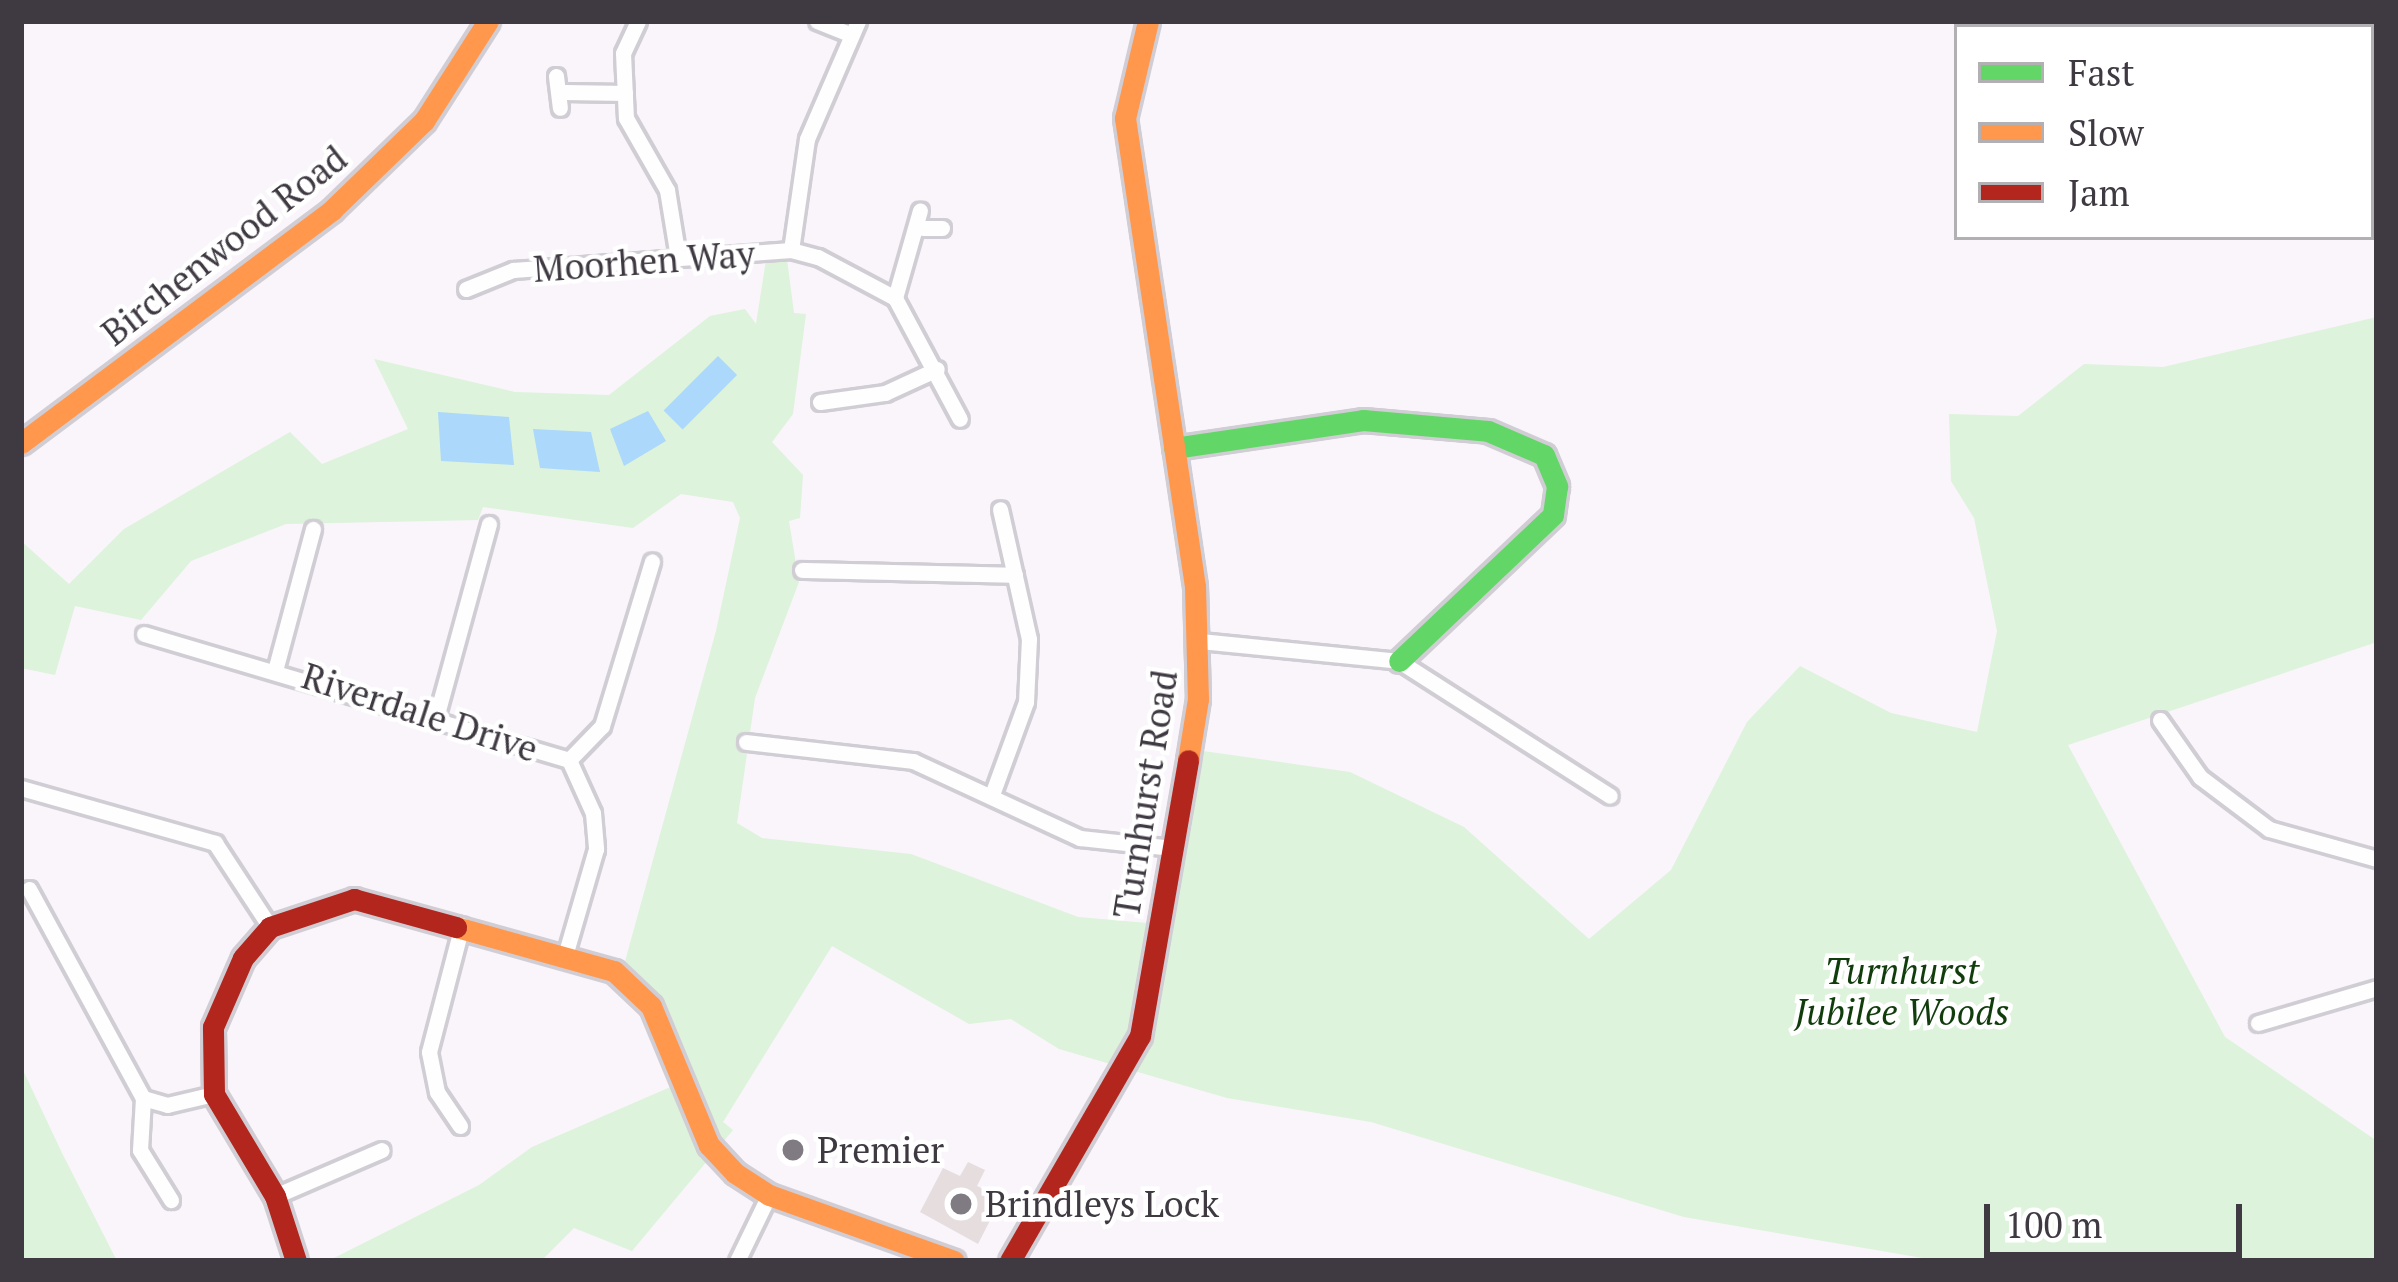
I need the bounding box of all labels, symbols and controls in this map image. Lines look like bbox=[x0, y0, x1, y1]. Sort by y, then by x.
legend bbox=[1954, 24, 2374, 240]
text: Fast bbox=[2068, 49, 2135, 96]
text: Slow bbox=[2068, 109, 2144, 156]
street label: Birchenwood Road bbox=[93, 136, 355, 354]
text: Jam bbox=[2068, 169, 2130, 216]
street label: Moorhen Way bbox=[532, 232, 756, 290]
street label: Riverdale Drive bbox=[297, 654, 543, 770]
street label: Turnhurst Road bbox=[1104, 667, 1186, 921]
park label: Turnhurst Jubilee Woods bbox=[1795, 948, 2009, 1033]
place label: Premier bbox=[817, 1128, 944, 1172]
marker: Premier bbox=[780, 1137, 806, 1163]
scale bar bbox=[1990, 1180, 2248, 1254]
place label: Brindleys Lock bbox=[985, 1182, 1219, 1226]
marker: Brindleys Lock bbox=[948, 1191, 974, 1217]
text: 100 m bbox=[2005, 1201, 2102, 1248]

